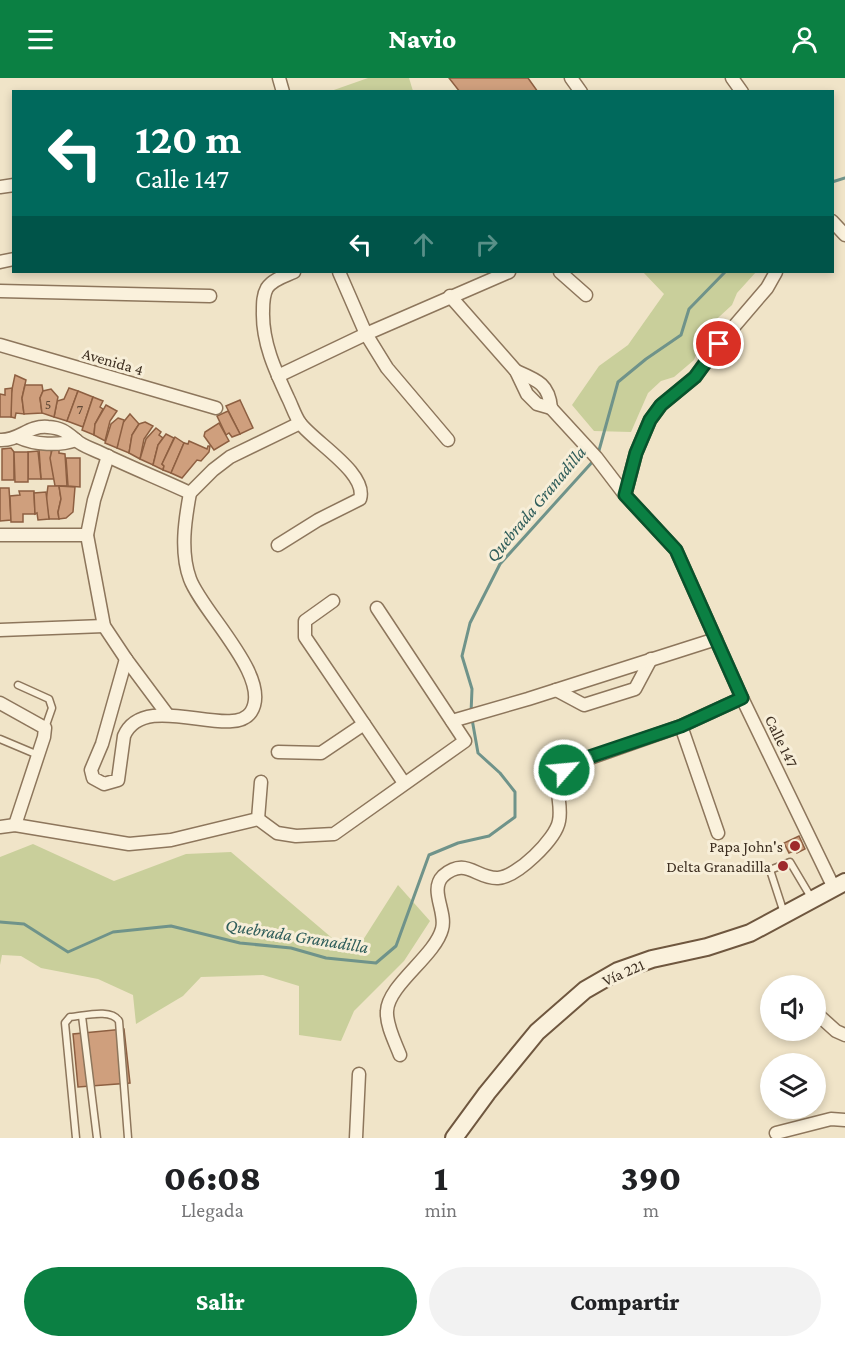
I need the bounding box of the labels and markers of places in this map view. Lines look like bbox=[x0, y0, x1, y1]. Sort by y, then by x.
pin bbox=[693, 318, 744, 369]
place label: Papa John's bbox=[709, 838, 783, 856]
marker: Papa John's bbox=[788, 839, 802, 853]
place label: Delta Granadilla bbox=[666, 858, 772, 875]
marker: Delta Granadilla bbox=[776, 859, 790, 873]

